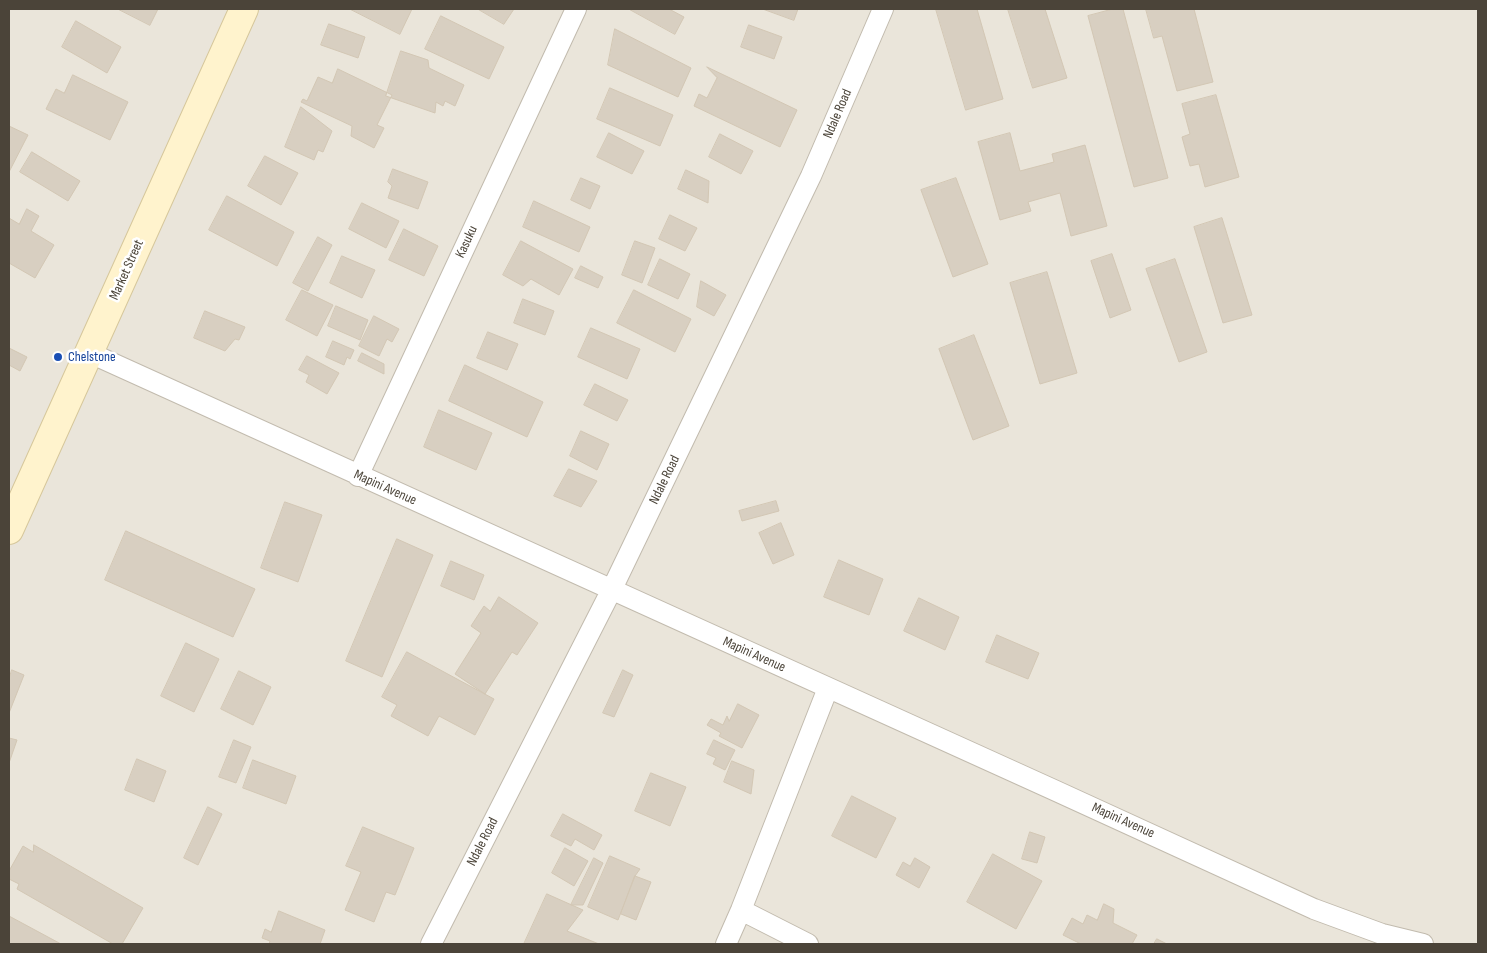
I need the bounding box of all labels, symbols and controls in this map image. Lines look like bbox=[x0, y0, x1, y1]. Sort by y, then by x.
street label: Ndale Road bbox=[820, 87, 856, 141]
street label: Kasuku bbox=[452, 223, 482, 261]
street label: Market Street bbox=[106, 237, 148, 303]
place label: Chelstone bbox=[68, 349, 116, 365]
marker: Chelstone bbox=[52, 351, 64, 363]
street label: Ndale Road bbox=[646, 453, 684, 507]
street label: Mapini Avenue bbox=[351, 467, 419, 509]
street label: Mapini Avenue bbox=[720, 634, 788, 676]
street label: Mapini Avenue bbox=[1089, 800, 1157, 842]
street label: Ndale Road bbox=[464, 815, 502, 869]

